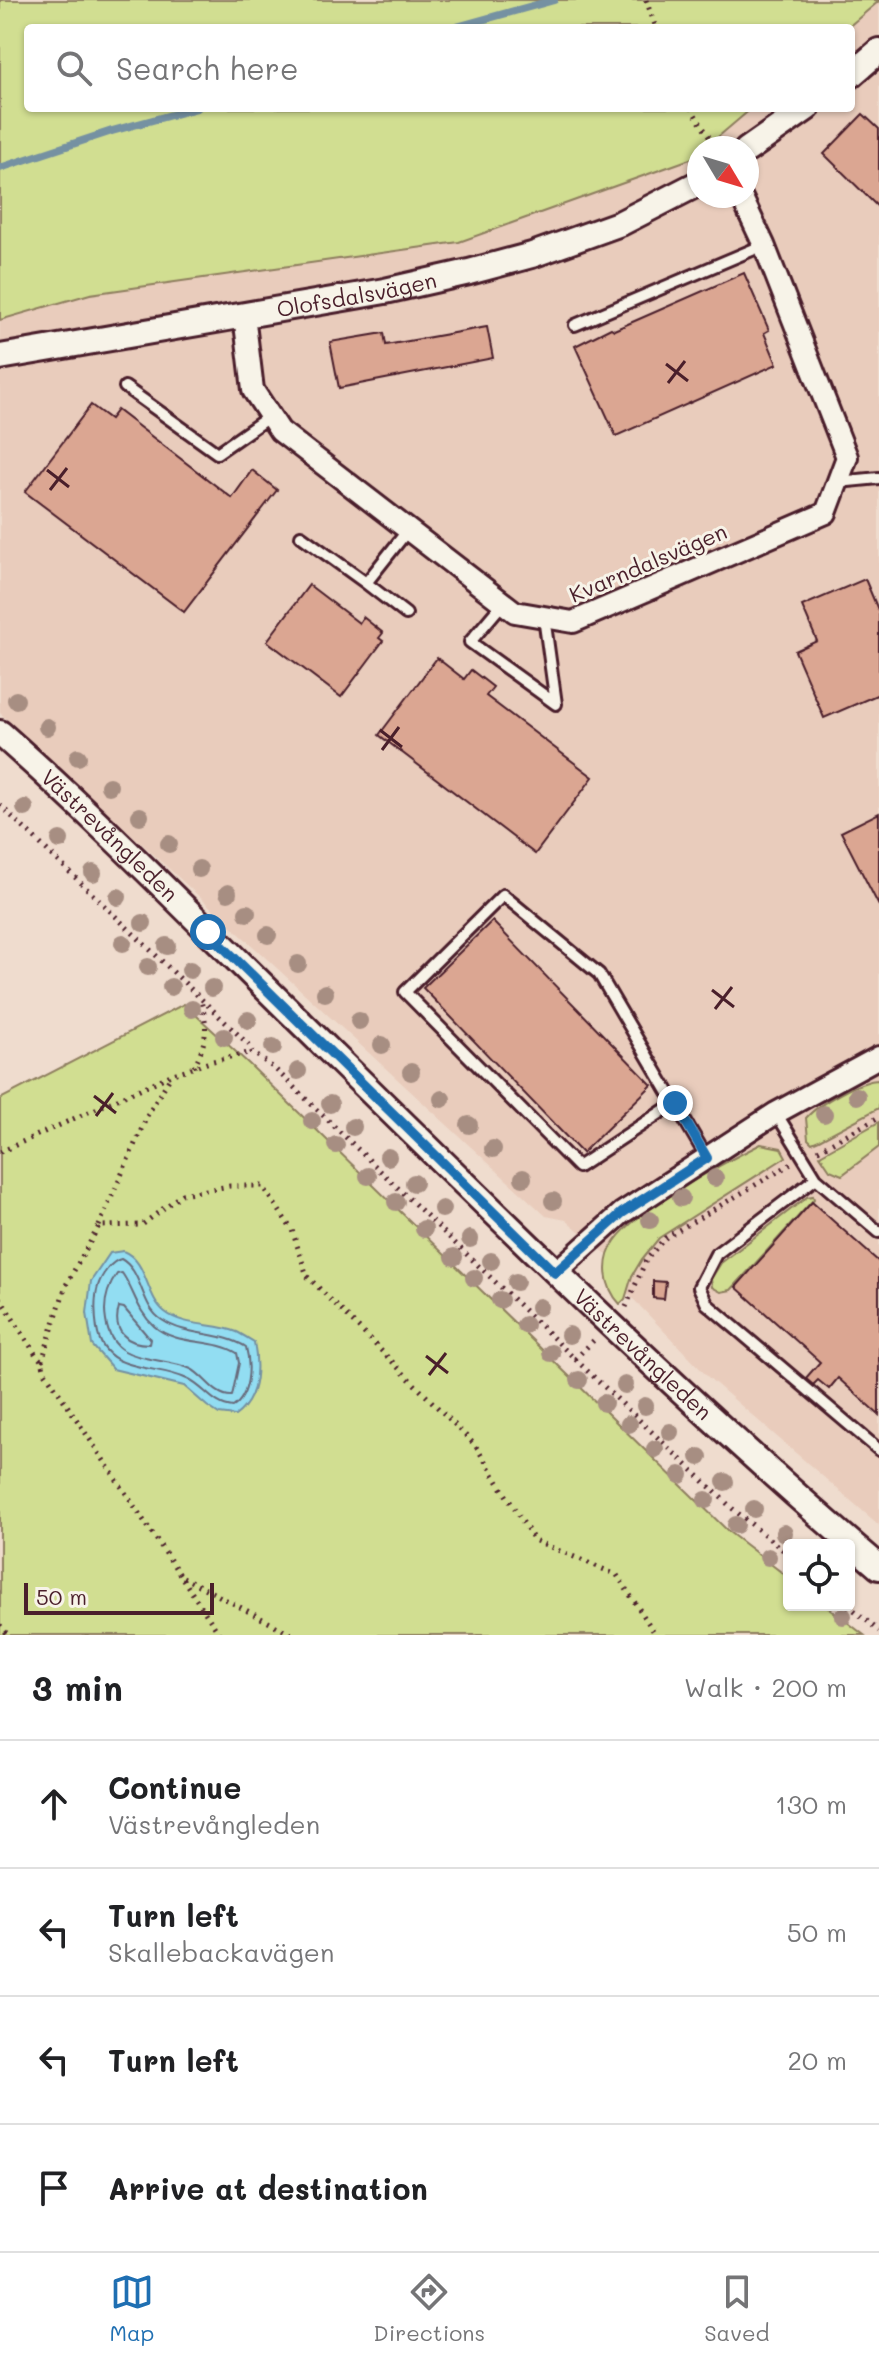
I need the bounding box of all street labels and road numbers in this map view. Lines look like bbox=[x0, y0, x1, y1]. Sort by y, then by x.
street label: Olofsdalsvägen bbox=[274, 265, 439, 323]
street label: Kvarndalsvägen bbox=[564, 516, 731, 609]
street label: Västrevångleden bbox=[35, 762, 185, 908]
street label: Västrevångleden bbox=[568, 1282, 718, 1426]

